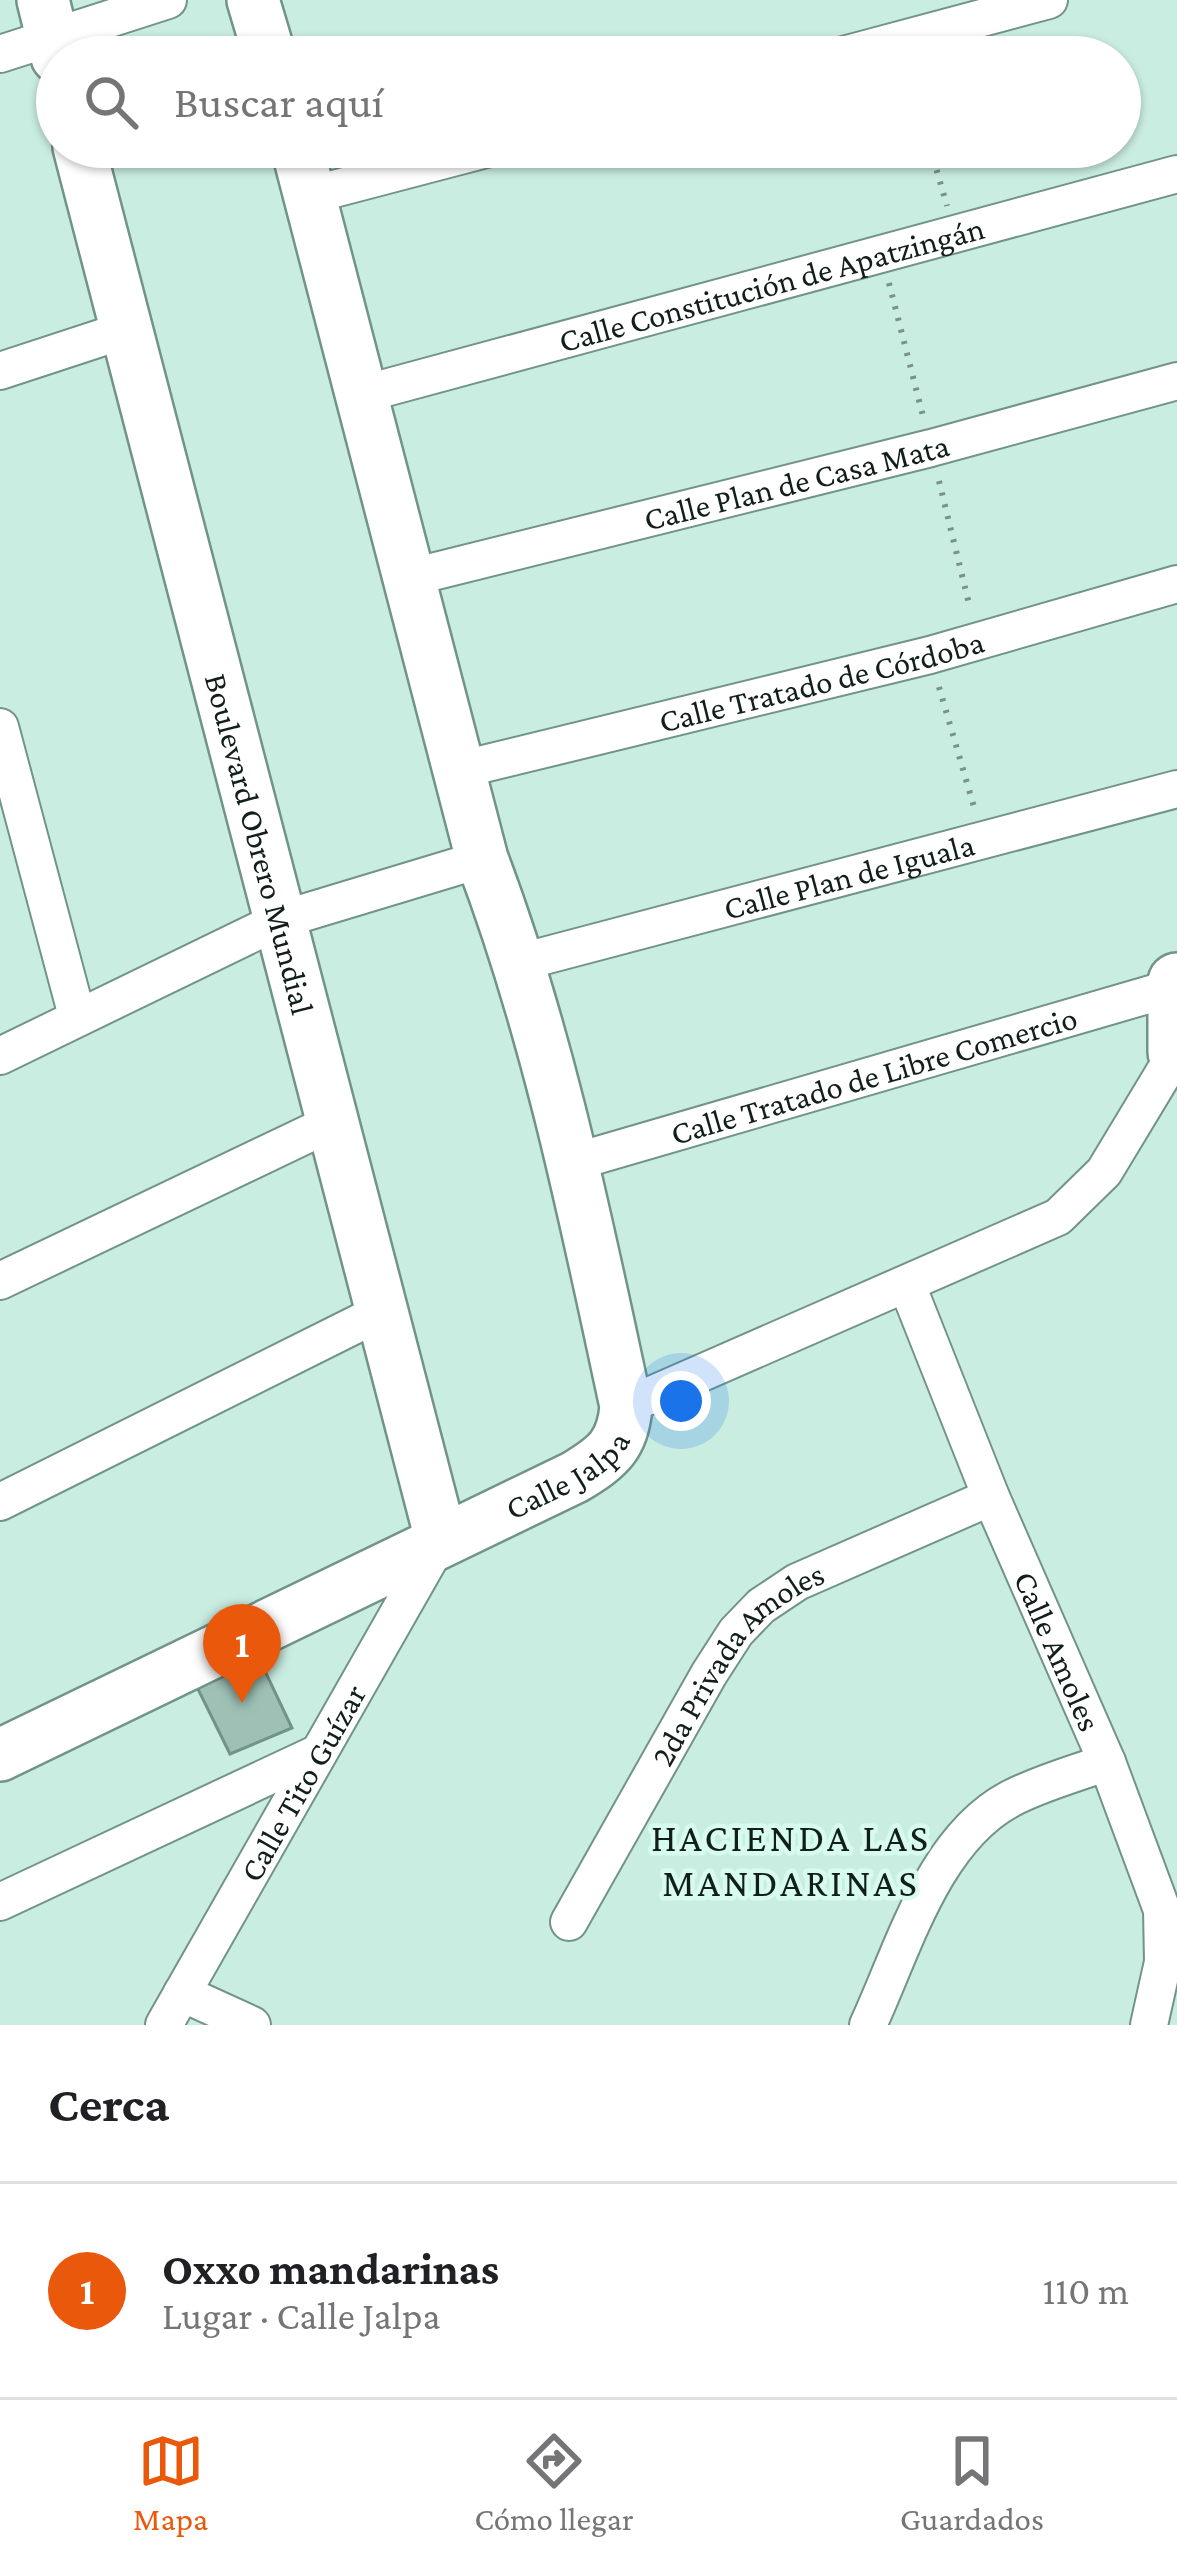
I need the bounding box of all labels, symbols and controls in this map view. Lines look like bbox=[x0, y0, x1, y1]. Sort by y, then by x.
search box bbox=[36, 36, 1141, 168]
icon: search bbox=[78, 69, 144, 135]
text: Buscar aquí bbox=[174, 77, 384, 127]
street label: Calle Constitución de Apatzingán bbox=[555, 208, 988, 359]
street label: Calle Plan de Casa Mata bbox=[640, 426, 953, 537]
street label: Calle Tratado de Córdoba bbox=[655, 622, 988, 739]
street label: Boulevard Obrero Mundial bbox=[198, 669, 322, 1018]
street label: Calle Plan de Iguala bbox=[719, 825, 978, 926]
street label: Calle Tratado de Libre Comercio bbox=[666, 998, 1081, 1151]
your location bbox=[651, 1371, 711, 1431]
street label: Calle Jalpa bbox=[499, 1425, 637, 1526]
street label: 2da Privada Amoles bbox=[643, 1554, 829, 1772]
street label: Calle Amoles bbox=[1007, 1565, 1109, 1736]
pin: 1 bbox=[203, 1604, 281, 1703]
street label: Calle Tito Guízar bbox=[231, 1677, 373, 1888]
district label: HACIENDA LAS MANDARINAS bbox=[651, 1816, 931, 1904]
text: Cerca bbox=[48, 2075, 169, 2132]
text: Oxxo mandarinas bbox=[162, 2244, 499, 2294]
text: 1 bbox=[80, 2269, 94, 2312]
text: 110 m bbox=[1042, 2269, 1129, 2312]
text: Lugar · Calle Jalpa bbox=[162, 2294, 441, 2337]
tab: Mapa bbox=[133, 2428, 208, 2537]
tab: Cómo llegar bbox=[474, 2428, 634, 2537]
tab: Guardados bbox=[900, 2428, 1044, 2537]

